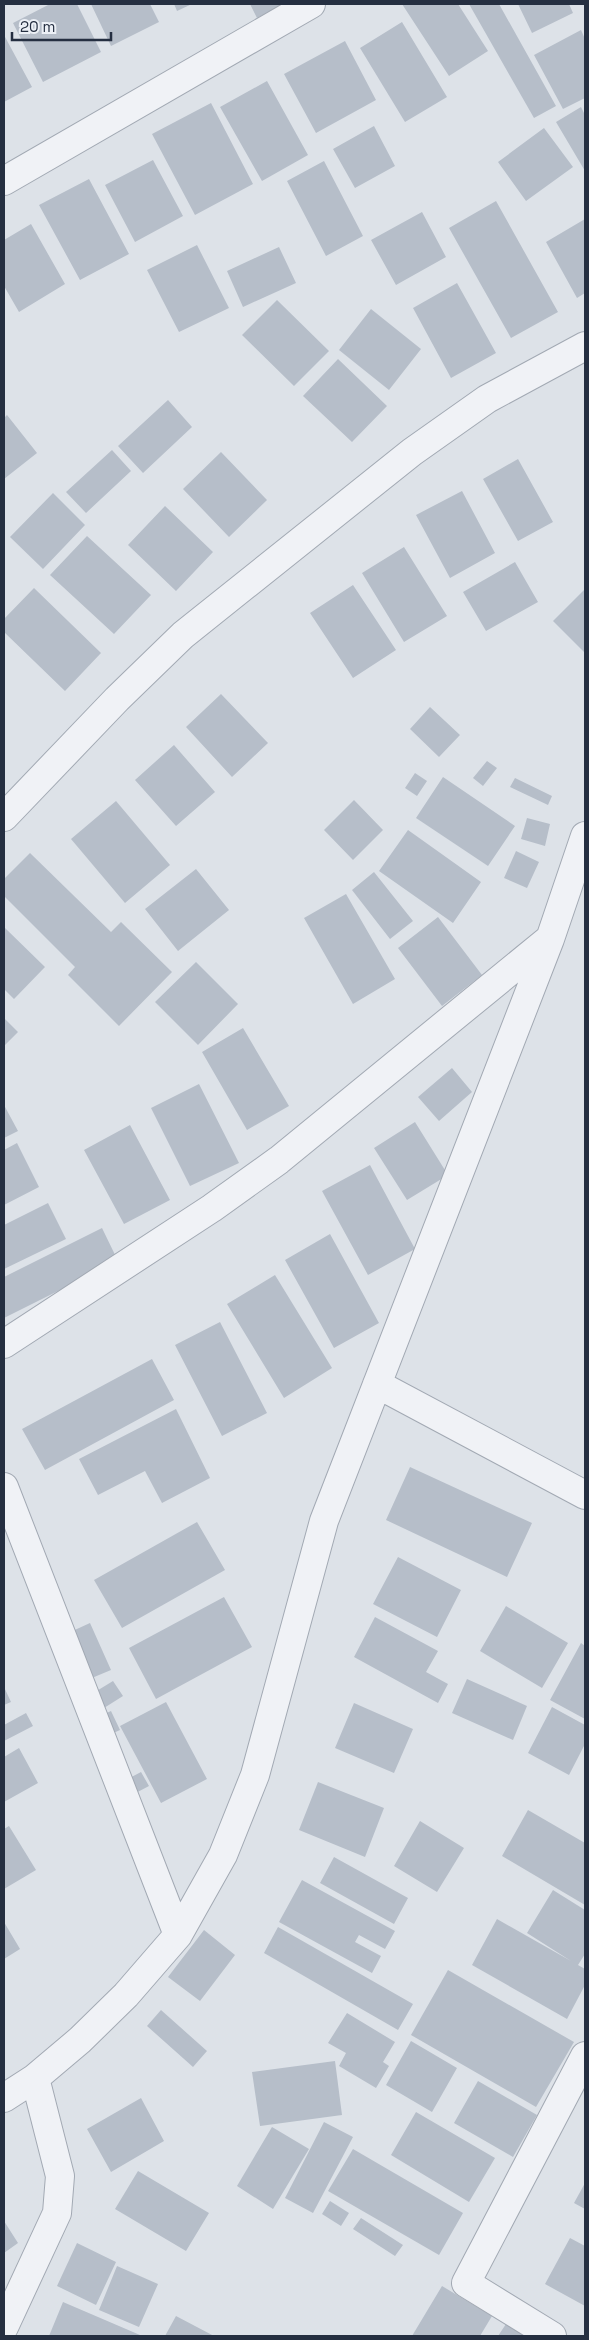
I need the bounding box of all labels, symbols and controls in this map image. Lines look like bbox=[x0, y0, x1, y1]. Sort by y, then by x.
scale bar bbox=[12, 10, 111, 42]
text: 20 m bbox=[20, 17, 55, 36]

